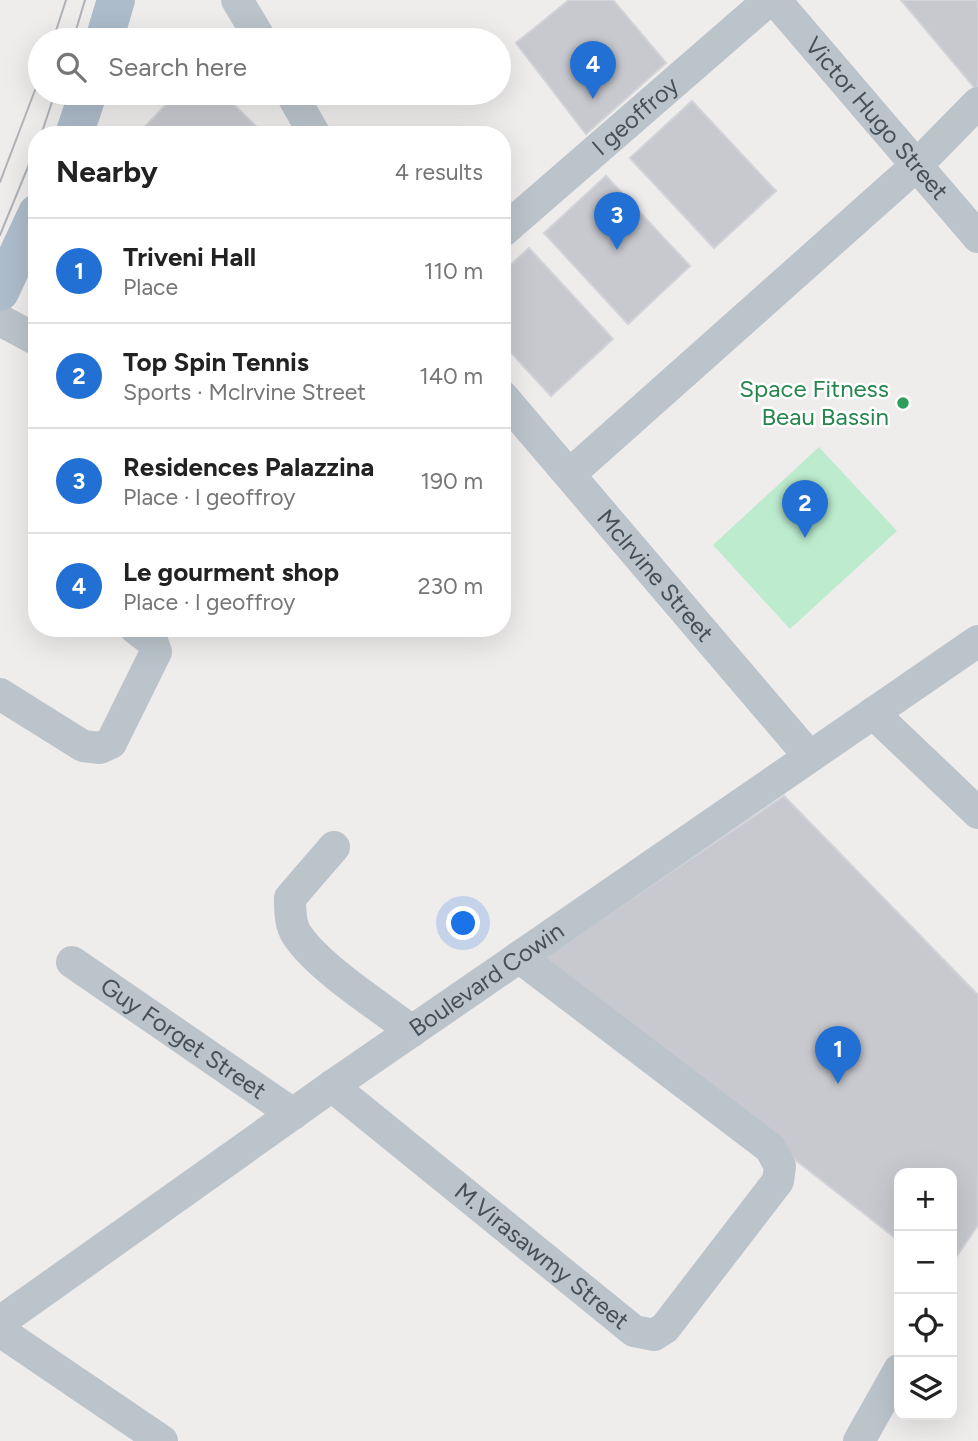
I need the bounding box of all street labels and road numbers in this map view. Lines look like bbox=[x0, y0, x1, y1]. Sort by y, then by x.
street label: Victor Hugo Street bbox=[799, 31, 955, 205]
street label: l geoffroy bbox=[586, 70, 684, 161]
street label: Mclrvine Street bbox=[591, 503, 720, 647]
street label: Boulevard Cowin bbox=[403, 916, 569, 1043]
street label: Guy Forget Street bbox=[95, 971, 272, 1105]
street label: M.Virasawmy Street bbox=[449, 1176, 635, 1335]

